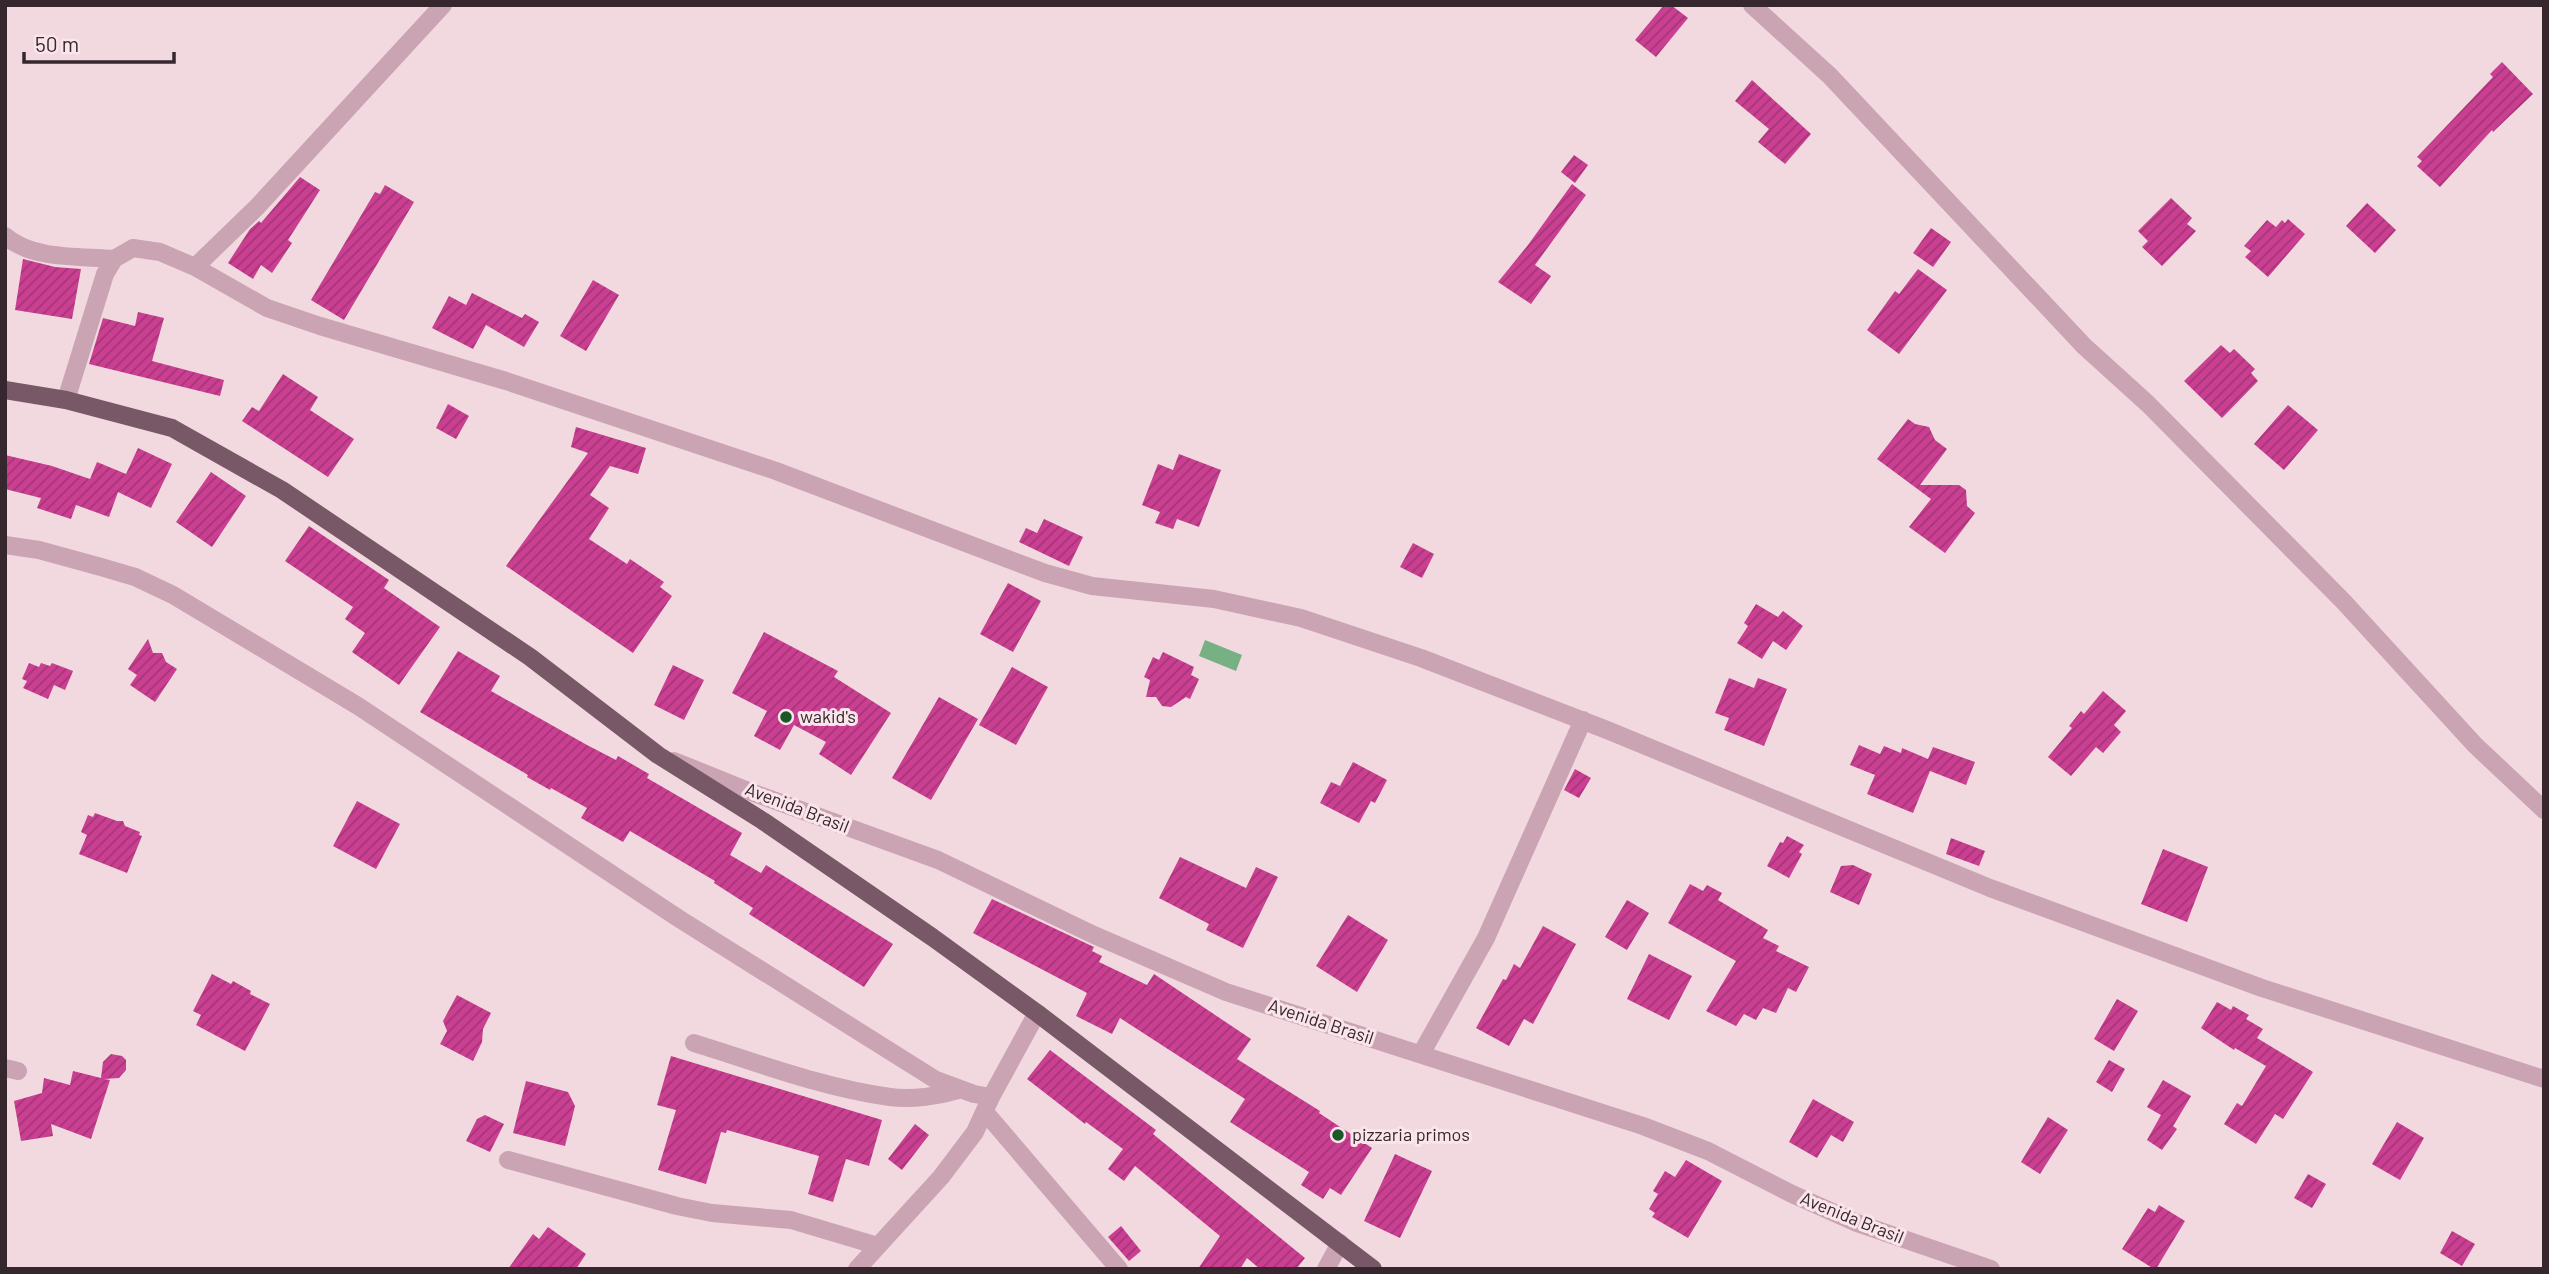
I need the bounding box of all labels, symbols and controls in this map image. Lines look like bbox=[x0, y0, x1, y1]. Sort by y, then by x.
scale bar bbox=[24, 21, 175, 65]
text: 50 m bbox=[35, 31, 79, 56]
place label: wakid's bbox=[800, 705, 856, 727]
marker: wakid's bbox=[778, 709, 794, 725]
street label: Avenida Brasil bbox=[742, 777, 852, 837]
street label: Avenida Brasil bbox=[1266, 994, 1377, 1048]
place label: pizzaria primos bbox=[1352, 1123, 1470, 1145]
marker: pizzaria primos bbox=[1330, 1127, 1346, 1143]
street label: Avenida Brasil bbox=[1797, 1186, 1907, 1248]

